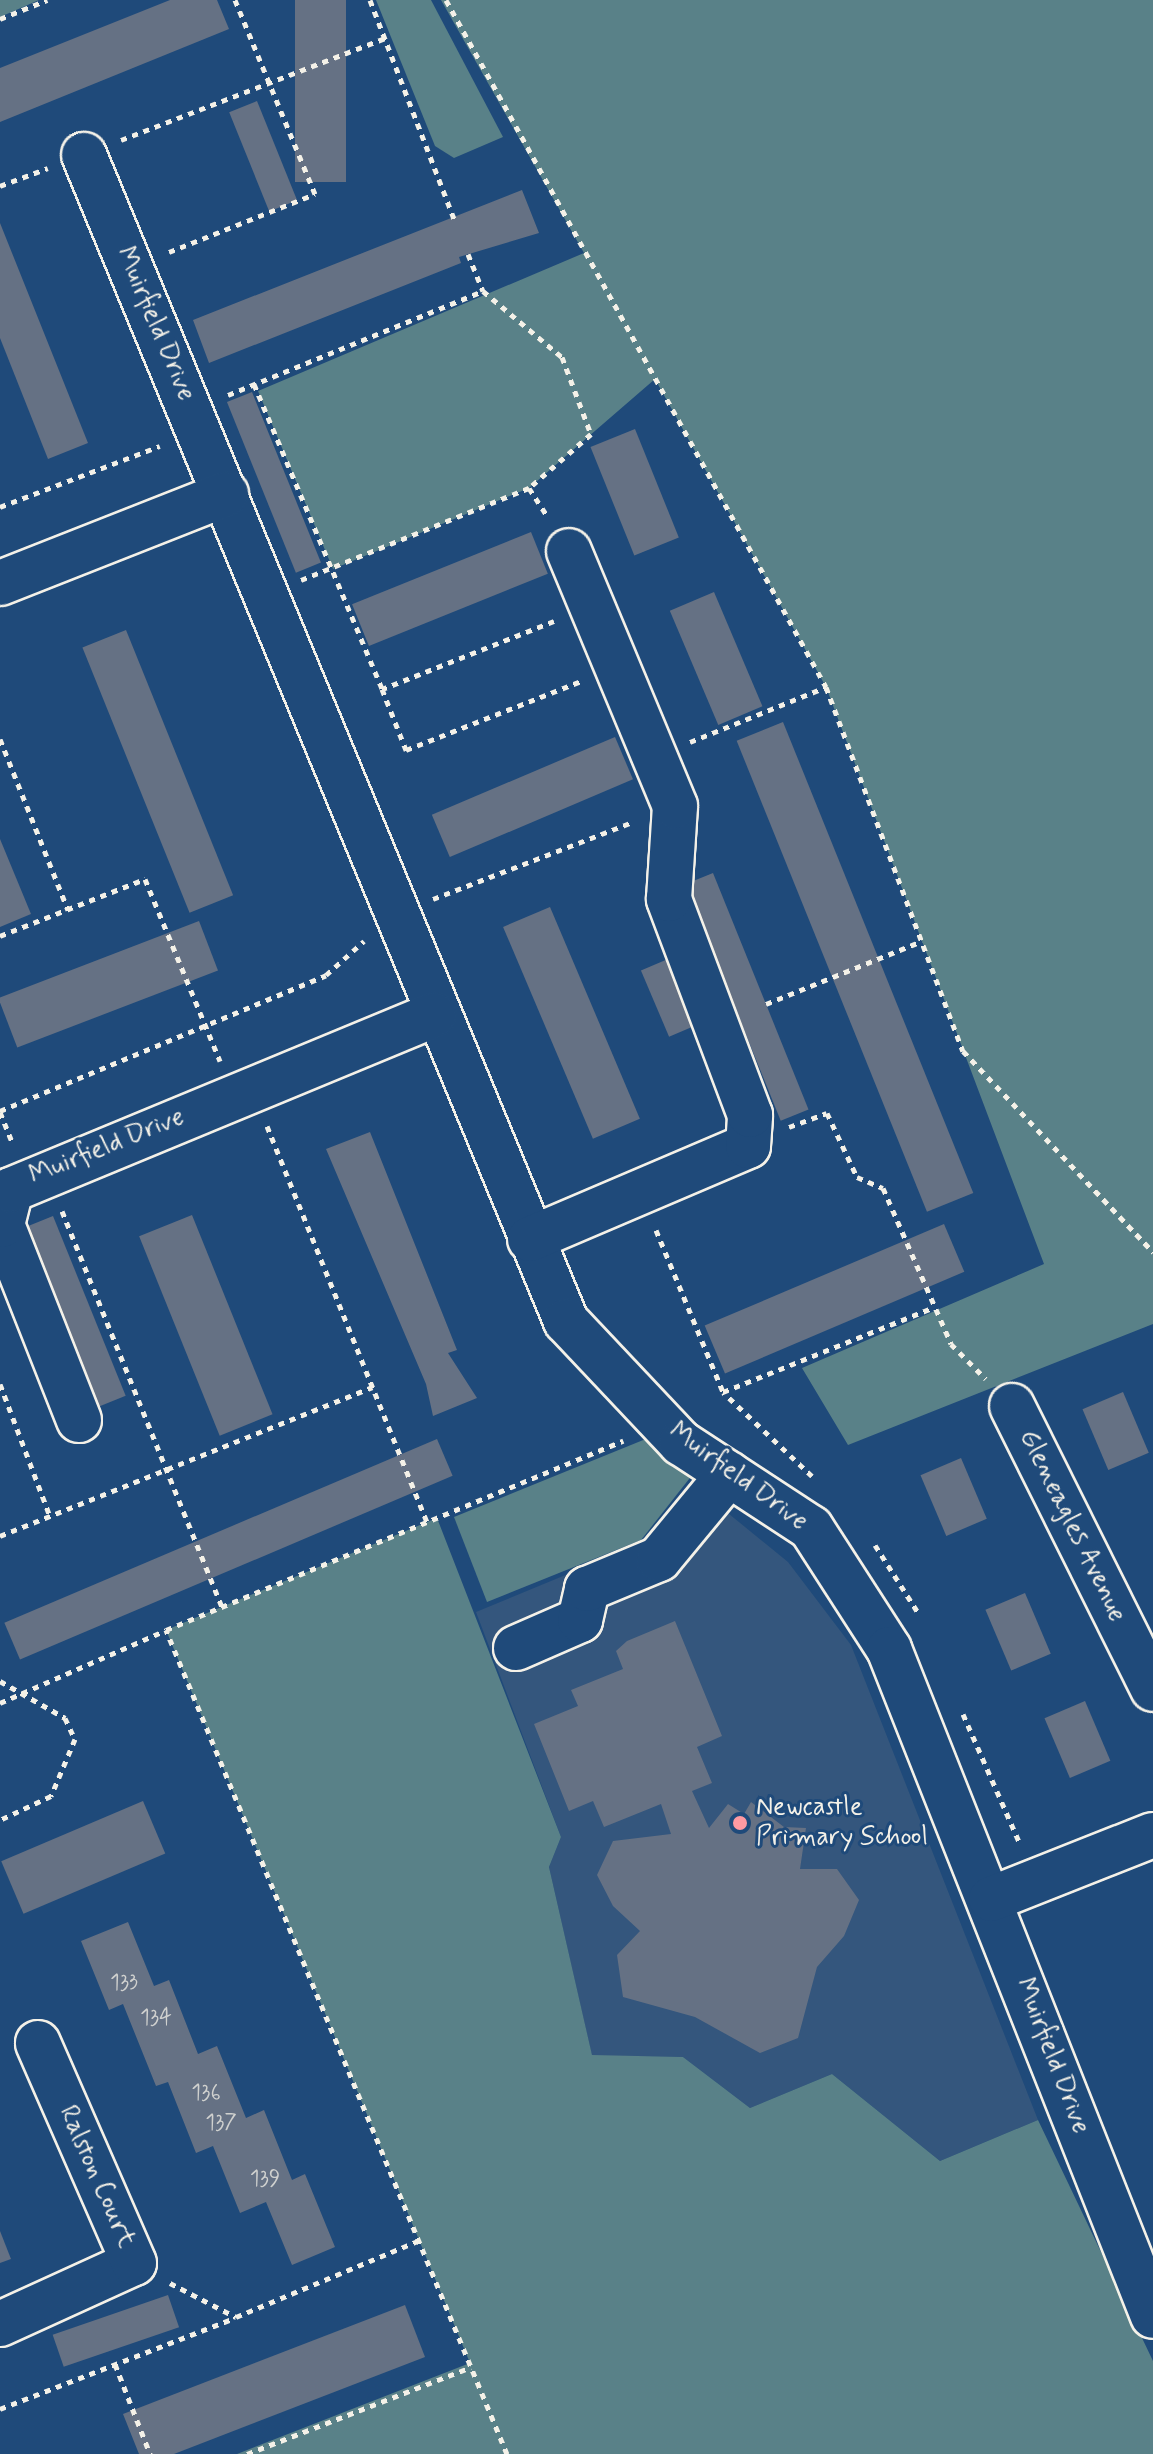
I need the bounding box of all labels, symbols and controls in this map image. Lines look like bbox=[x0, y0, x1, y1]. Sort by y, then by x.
street label: Muirfield Drive bbox=[109, 243, 201, 405]
street label: Muirfield Drive bbox=[26, 1102, 188, 1192]
street label: Muirfield Drive bbox=[663, 1417, 813, 1537]
street label: Gleneagles Avenue bbox=[1011, 1423, 1133, 1629]
place label: Newcastle Primary School bbox=[756, 1792, 928, 1854]
marker: Newcastle Primary School bbox=[731, 1814, 749, 1832]
house number: 133 bbox=[110, 1971, 138, 1997]
street label: Muirfield Drive bbox=[1008, 1975, 1096, 2137]
house number: 134 bbox=[140, 2006, 172, 2032]
house number: 136 bbox=[191, 2081, 221, 2107]
street label: Ralston Court bbox=[52, 2104, 140, 2250]
house number: 137 bbox=[205, 2111, 237, 2137]
house number: 139 bbox=[250, 2167, 280, 2193]

